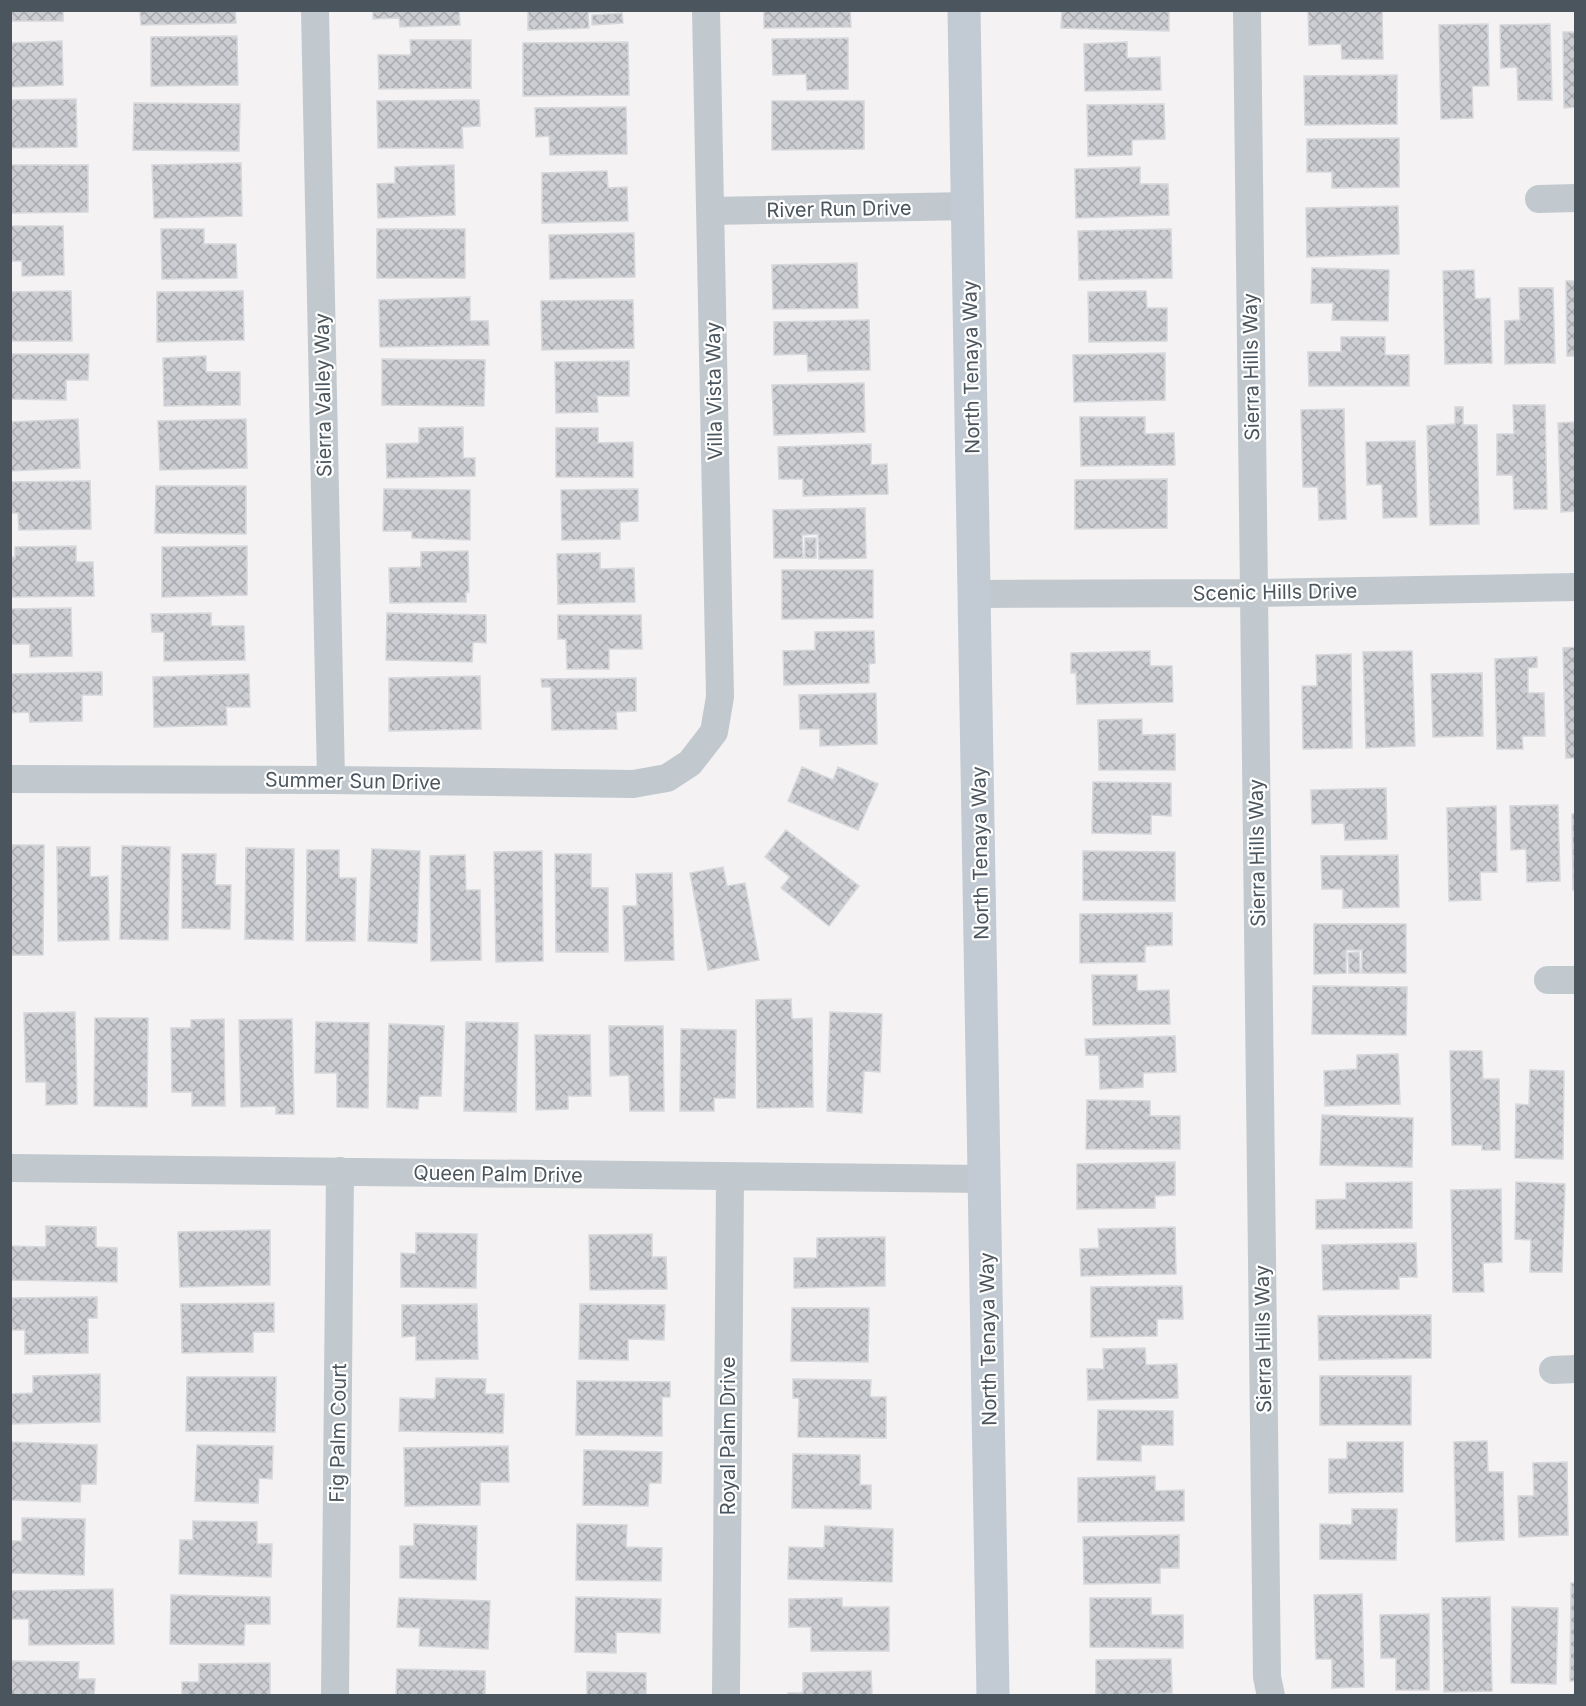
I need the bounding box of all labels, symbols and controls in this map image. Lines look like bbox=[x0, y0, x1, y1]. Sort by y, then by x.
street label: River Run Drive bbox=[766, 196, 912, 222]
street label: North Tenaya Way bbox=[957, 280, 985, 454]
street label: Sierra Hills Way bbox=[1238, 293, 1264, 441]
street label: Sierra Valley Way bbox=[310, 313, 336, 477]
street label: Villa Vista Way bbox=[701, 321, 727, 461]
street label: Scenic Hills Drive bbox=[1192, 579, 1358, 605]
street label: North Tenaya Way bbox=[966, 766, 994, 940]
street label: Summer Sun Drive bbox=[265, 767, 441, 795]
street label: Sierra Hills Way bbox=[1244, 779, 1270, 927]
street label: Queen Palm Drive bbox=[413, 1161, 583, 1187]
street label: North Tenaya Way bbox=[974, 1252, 1002, 1426]
street label: Sierra Hills Way bbox=[1250, 1265, 1276, 1413]
street label: Royal Palm Drive bbox=[716, 1357, 740, 1515]
street label: Fig Palm Court bbox=[325, 1363, 351, 1503]

